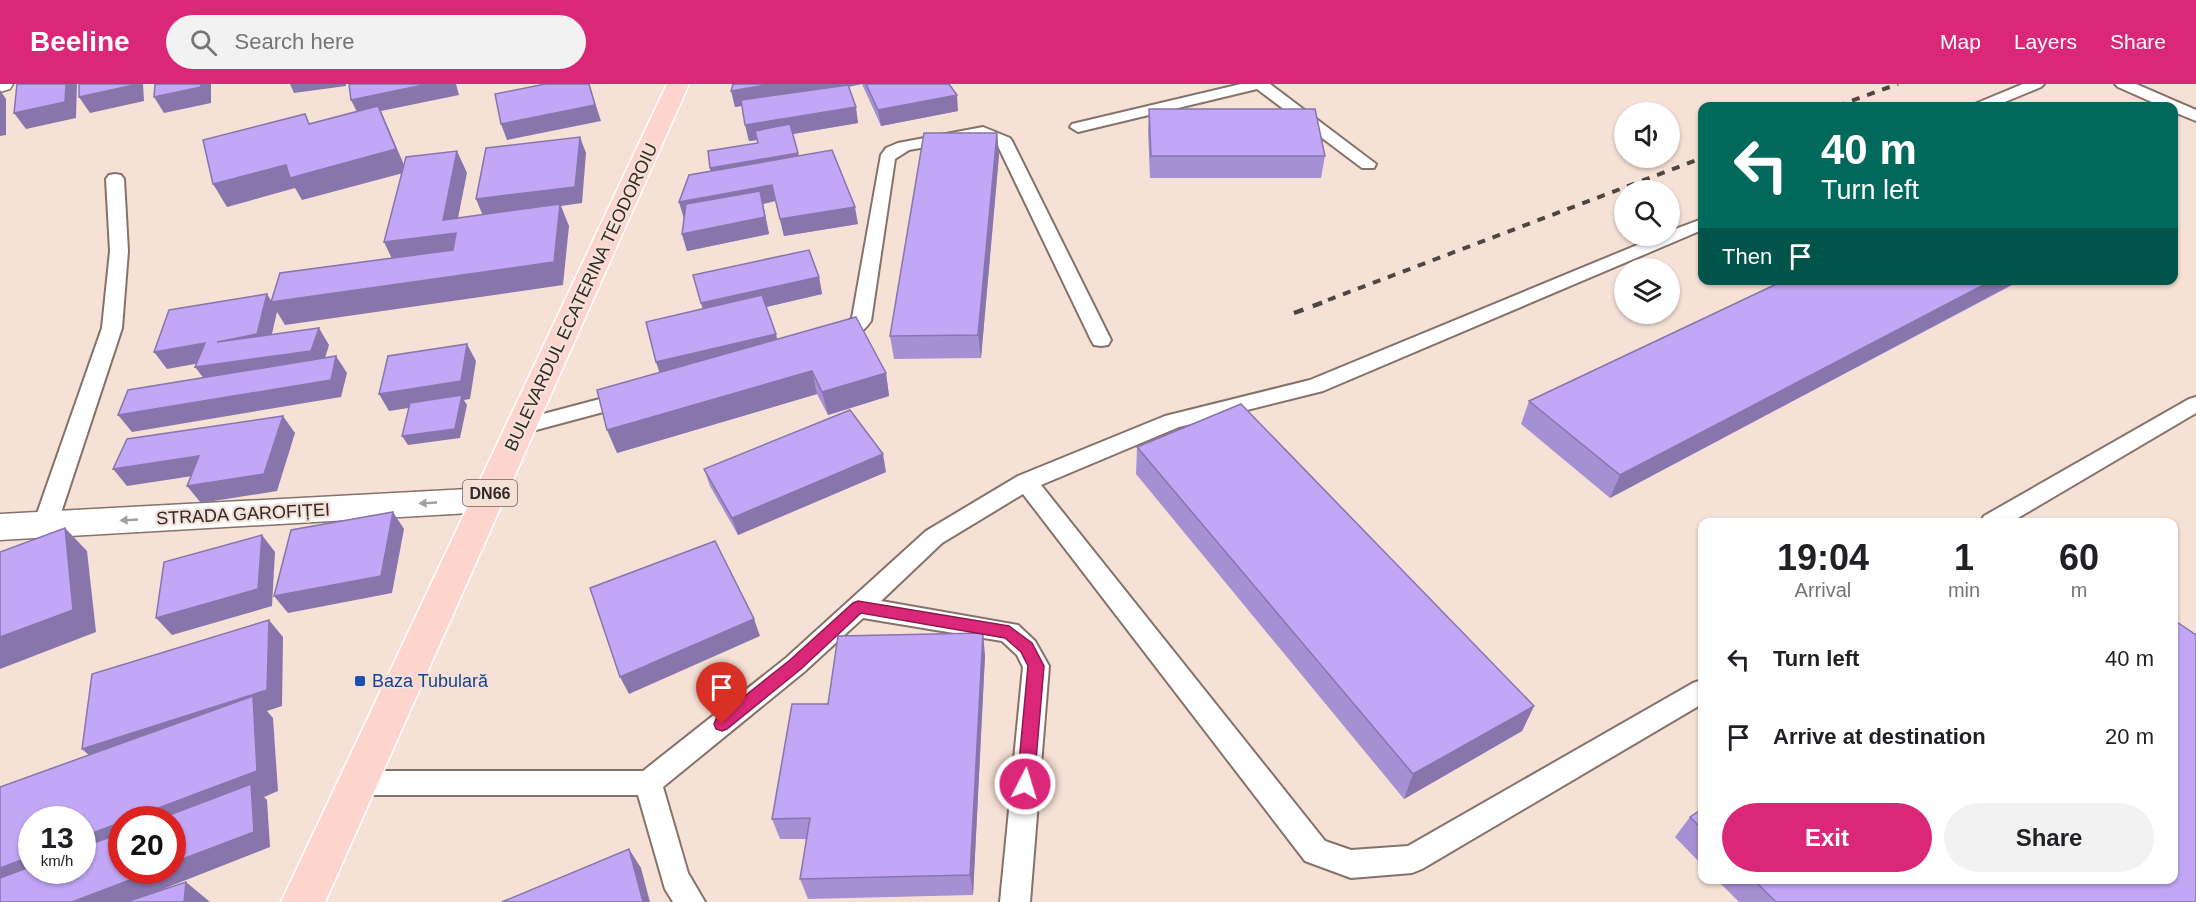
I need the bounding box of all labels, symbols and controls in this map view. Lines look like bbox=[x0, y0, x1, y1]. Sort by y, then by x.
search box bbox=[166, 15, 586, 69]
text: Beeline bbox=[30, 26, 130, 57]
icon: search bbox=[187, 26, 220, 59]
text: Search here bbox=[235, 29, 354, 54]
text: Map bbox=[1940, 30, 1981, 53]
text: Layers bbox=[2014, 30, 2077, 53]
text: Share bbox=[2110, 30, 2166, 53]
map controls bbox=[1614, 102, 1680, 324]
button: sound bbox=[1614, 102, 1680, 168]
icon: left bbox=[1722, 126, 1800, 204]
text: 40 m bbox=[1821, 126, 1917, 173]
street label: BULEVARDUL ECATERINA TEODOROIU bbox=[501, 140, 661, 454]
text: Turn left bbox=[1821, 175, 1919, 205]
button: search bbox=[1614, 180, 1680, 246]
icon: arrive bbox=[1784, 240, 1817, 273]
text: Then bbox=[1722, 244, 1772, 269]
button: layers bbox=[1614, 258, 1680, 324]
road number: DN66 bbox=[463, 480, 517, 506]
street label: STRADA GAROFIȚEI bbox=[156, 499, 330, 529]
one-way arrow bbox=[419, 499, 438, 508]
one-way arrow bbox=[119, 516, 138, 525]
text: 19:04 bbox=[1777, 537, 1869, 578]
text: 1 bbox=[1954, 537, 1974, 578]
text: 60 bbox=[2059, 537, 2099, 578]
text: Arrival bbox=[1795, 579, 1851, 601]
text: min bbox=[1948, 579, 1980, 601]
text: m bbox=[2071, 579, 2087, 601]
icon: left bbox=[1722, 643, 1755, 676]
text: Turn left bbox=[1773, 646, 1859, 671]
text: 40 m bbox=[2105, 646, 2154, 671]
pin bbox=[696, 662, 747, 724]
place label: Baza Tubulară bbox=[372, 671, 489, 691]
icon: arrive bbox=[705, 671, 738, 704]
marker: Baza Tubulară bbox=[353, 674, 367, 688]
icon: arrive bbox=[1722, 721, 1755, 754]
text: Arrive at destination bbox=[1773, 724, 1986, 749]
text: 20 m bbox=[2105, 724, 2154, 749]
position arrow bbox=[993, 752, 1057, 816]
button: Exit bbox=[1722, 803, 1932, 872]
button: Share bbox=[1944, 803, 2154, 872]
speed limit sign: 20 bbox=[108, 806, 186, 884]
text: 13 bbox=[40, 821, 74, 854]
text: km/h bbox=[41, 852, 73, 869]

